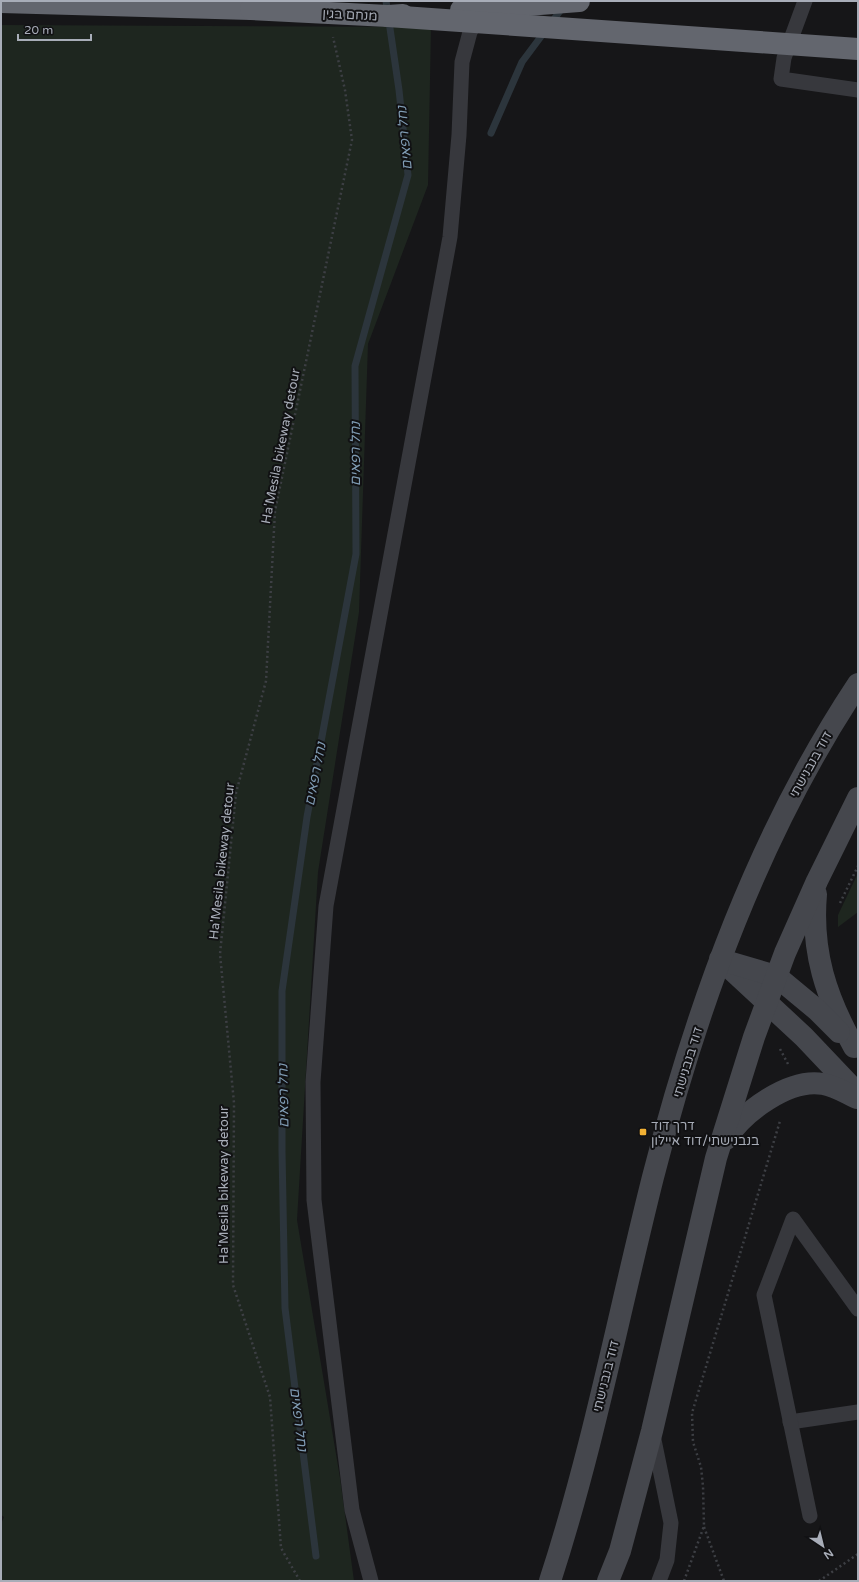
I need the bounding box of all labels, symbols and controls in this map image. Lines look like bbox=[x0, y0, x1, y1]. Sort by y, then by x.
street label: מנחם בגין bbox=[322, 6, 378, 24]
scale bar bbox=[18, 16, 91, 42]
text: 20 m bbox=[24, 23, 53, 37]
water label: נחל רפאים bbox=[393, 104, 416, 171]
street label: Ha'Mesila bikeway detour bbox=[258, 367, 304, 525]
water label: נחל רפאים bbox=[347, 421, 364, 486]
street label: דוד בנבנישתי bbox=[786, 728, 836, 801]
water label: נחל רפאים bbox=[301, 740, 330, 807]
street label: Ha'Mesila bikeway detour bbox=[206, 782, 238, 940]
street label: דוד בנבנישתי bbox=[670, 1024, 706, 1100]
water label: נחל רפאים bbox=[274, 1063, 293, 1128]
street label: Ha'Mesila bikeway detour bbox=[216, 1106, 232, 1264]
place label: דרך דוד בנבנישתי/דוד איילון bbox=[651, 1118, 759, 1149]
marker: דרך דוד בנבנישתי/דוד איילון bbox=[638, 1127, 648, 1137]
street label: דוד בנבנישתי bbox=[589, 1338, 623, 1414]
water label: נחל רפאים bbox=[286, 1386, 311, 1453]
north arrow bbox=[803, 1526, 843, 1566]
text: N bbox=[821, 1546, 836, 1562]

